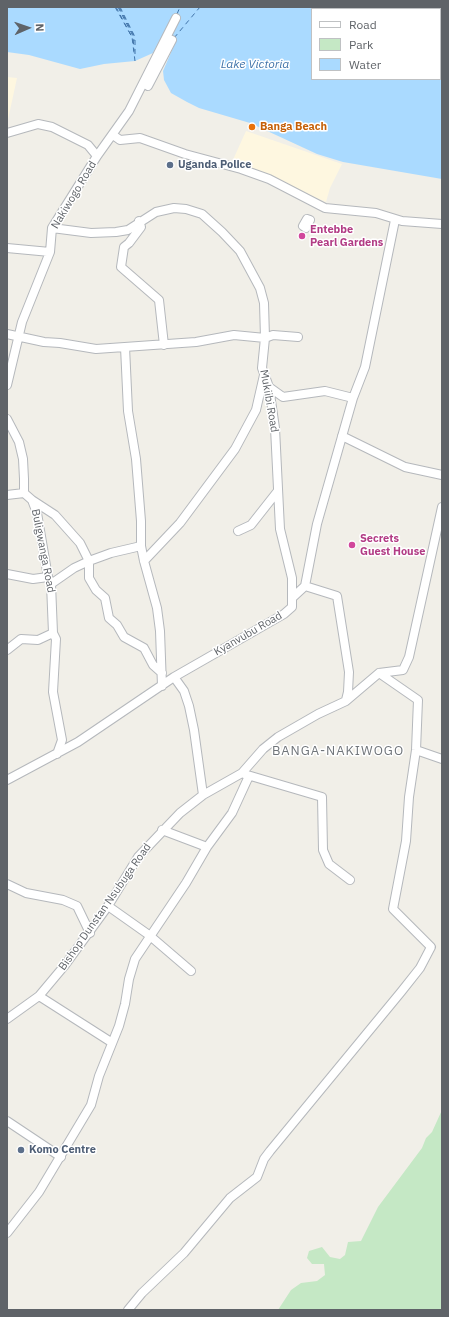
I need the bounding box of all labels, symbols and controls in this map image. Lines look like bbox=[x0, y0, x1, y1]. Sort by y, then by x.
north arrow bbox=[8, 8, 48, 48]
legend bbox=[311, 8, 441, 80]
text: Road bbox=[349, 17, 377, 32]
text: N bbox=[33, 23, 47, 32]
text: Park bbox=[349, 37, 373, 52]
text: Water bbox=[349, 57, 381, 72]
water label: Lake Victoria bbox=[221, 58, 289, 72]
place label: Banga Beach bbox=[260, 120, 327, 134]
marker: Banga Beach bbox=[247, 122, 257, 132]
place label: Uganda Police bbox=[178, 158, 251, 172]
street label: Nakiwogo Road bbox=[49, 159, 99, 231]
marker: Uganda Police bbox=[165, 160, 175, 170]
place label: Entebbe Pearl Gardens bbox=[310, 223, 383, 249]
marker: Entebbe Pearl Gardens bbox=[297, 231, 307, 241]
street label: Mukiibi Road bbox=[257, 369, 281, 433]
street label: Buligwanga Road bbox=[28, 508, 58, 594]
place label: Secrets Guest House bbox=[360, 532, 425, 558]
marker: Secrets Guest House bbox=[347, 540, 357, 550]
street label: Kyanvubu Road bbox=[212, 609, 284, 659]
district label: BANGA-NAKIWOGO bbox=[272, 743, 404, 759]
street label: Bishop Dunstan Nsubuga Road bbox=[56, 841, 154, 973]
place label: Komo Centre bbox=[29, 1143, 96, 1157]
marker: Komo Centre bbox=[16, 1145, 26, 1155]

